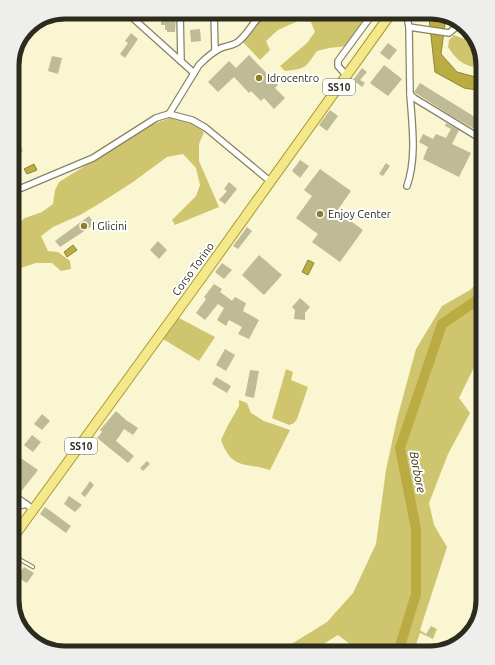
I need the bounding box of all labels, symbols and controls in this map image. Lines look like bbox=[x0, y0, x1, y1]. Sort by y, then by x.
place label: Idrocentro bbox=[267, 72, 319, 84]
marker: Idrocentro bbox=[254, 73, 264, 83]
road number: SS10 bbox=[323, 79, 355, 95]
place label: Enjoy Center bbox=[328, 208, 392, 220]
marker: Enjoy Center bbox=[315, 209, 325, 219]
place label: I Glicini bbox=[92, 220, 127, 232]
marker: I Glicini bbox=[79, 221, 89, 231]
street label: Corso Torino bbox=[170, 240, 216, 298]
road number: SS10 bbox=[65, 438, 97, 454]
water label: Borbore bbox=[408, 450, 428, 494]

